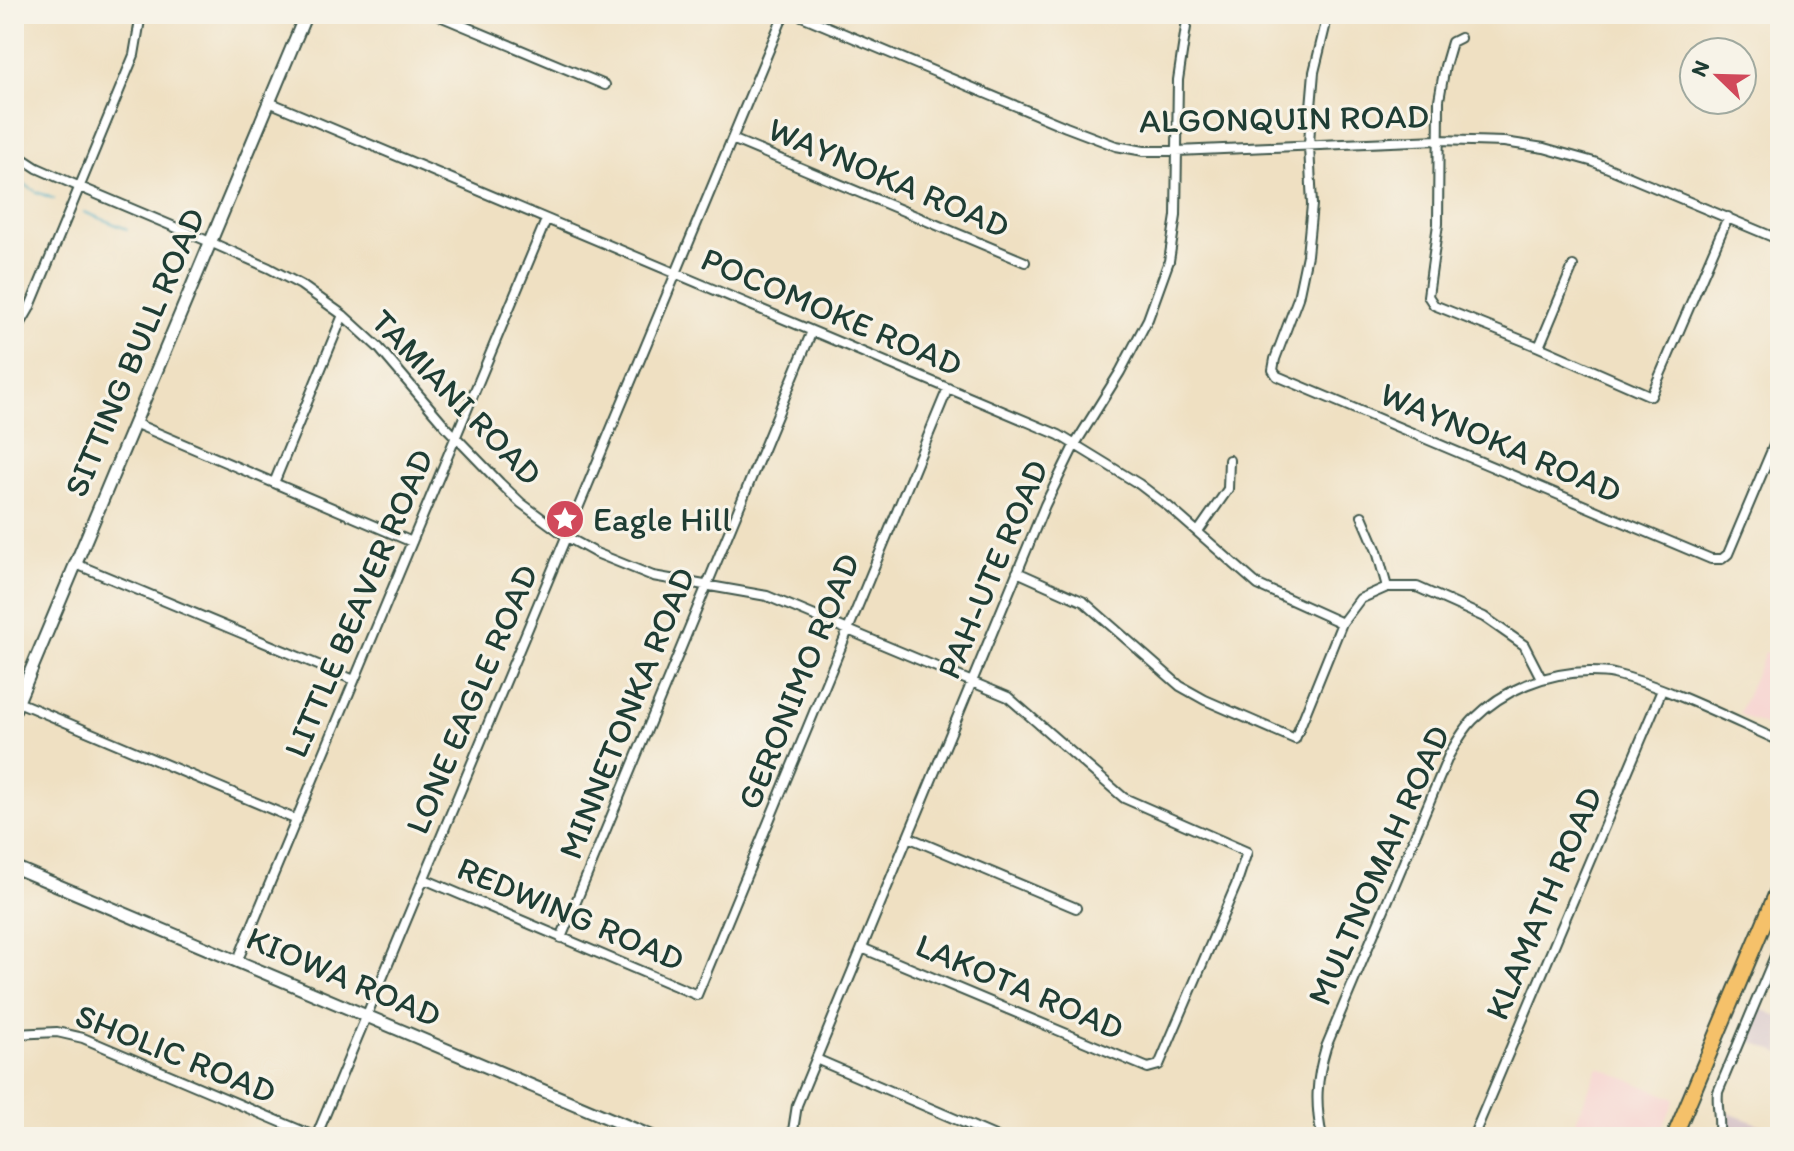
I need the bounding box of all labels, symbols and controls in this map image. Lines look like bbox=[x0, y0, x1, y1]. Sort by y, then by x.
north arrow bbox=[1678, 36, 1758, 116]
text: N bbox=[1685, 56, 1715, 80]
street label: ALGONQUIN ROAD bbox=[1139, 95, 1429, 142]
street label: WAYNOKA ROAD bbox=[762, 108, 1016, 247]
street label: SITTING BULL ROAD bbox=[55, 202, 214, 503]
street label: POCOMOKE ROAD bbox=[695, 238, 968, 385]
street label: TAMIANI ROAD bbox=[362, 301, 551, 494]
street label: WAYNOKA ROAD bbox=[1374, 373, 1628, 512]
street label: LITTLE BEAVER ROAD bbox=[275, 443, 442, 764]
street label: PAH-UTE ROAD bbox=[928, 454, 1057, 685]
place icon: Eagle Hill bbox=[544, 498, 586, 540]
place label: Eagle Hill bbox=[593, 499, 732, 540]
street label: GERONIMO ROAD bbox=[728, 547, 868, 815]
street label: LONE EAGLE ROAD bbox=[396, 558, 547, 840]
street label: MINNETONKA ROAD bbox=[549, 562, 704, 865]
street label: MULTNOMAH ROAD bbox=[1298, 719, 1459, 1011]
street label: KLAMATH ROAD bbox=[1476, 781, 1611, 1026]
street label: REDWING ROAD bbox=[451, 847, 690, 980]
street label: KIOWA ROAD bbox=[240, 917, 447, 1036]
street label: LAKOTA ROAD bbox=[910, 924, 1130, 1049]
street label: SHOLIC ROAD bbox=[70, 995, 282, 1112]

